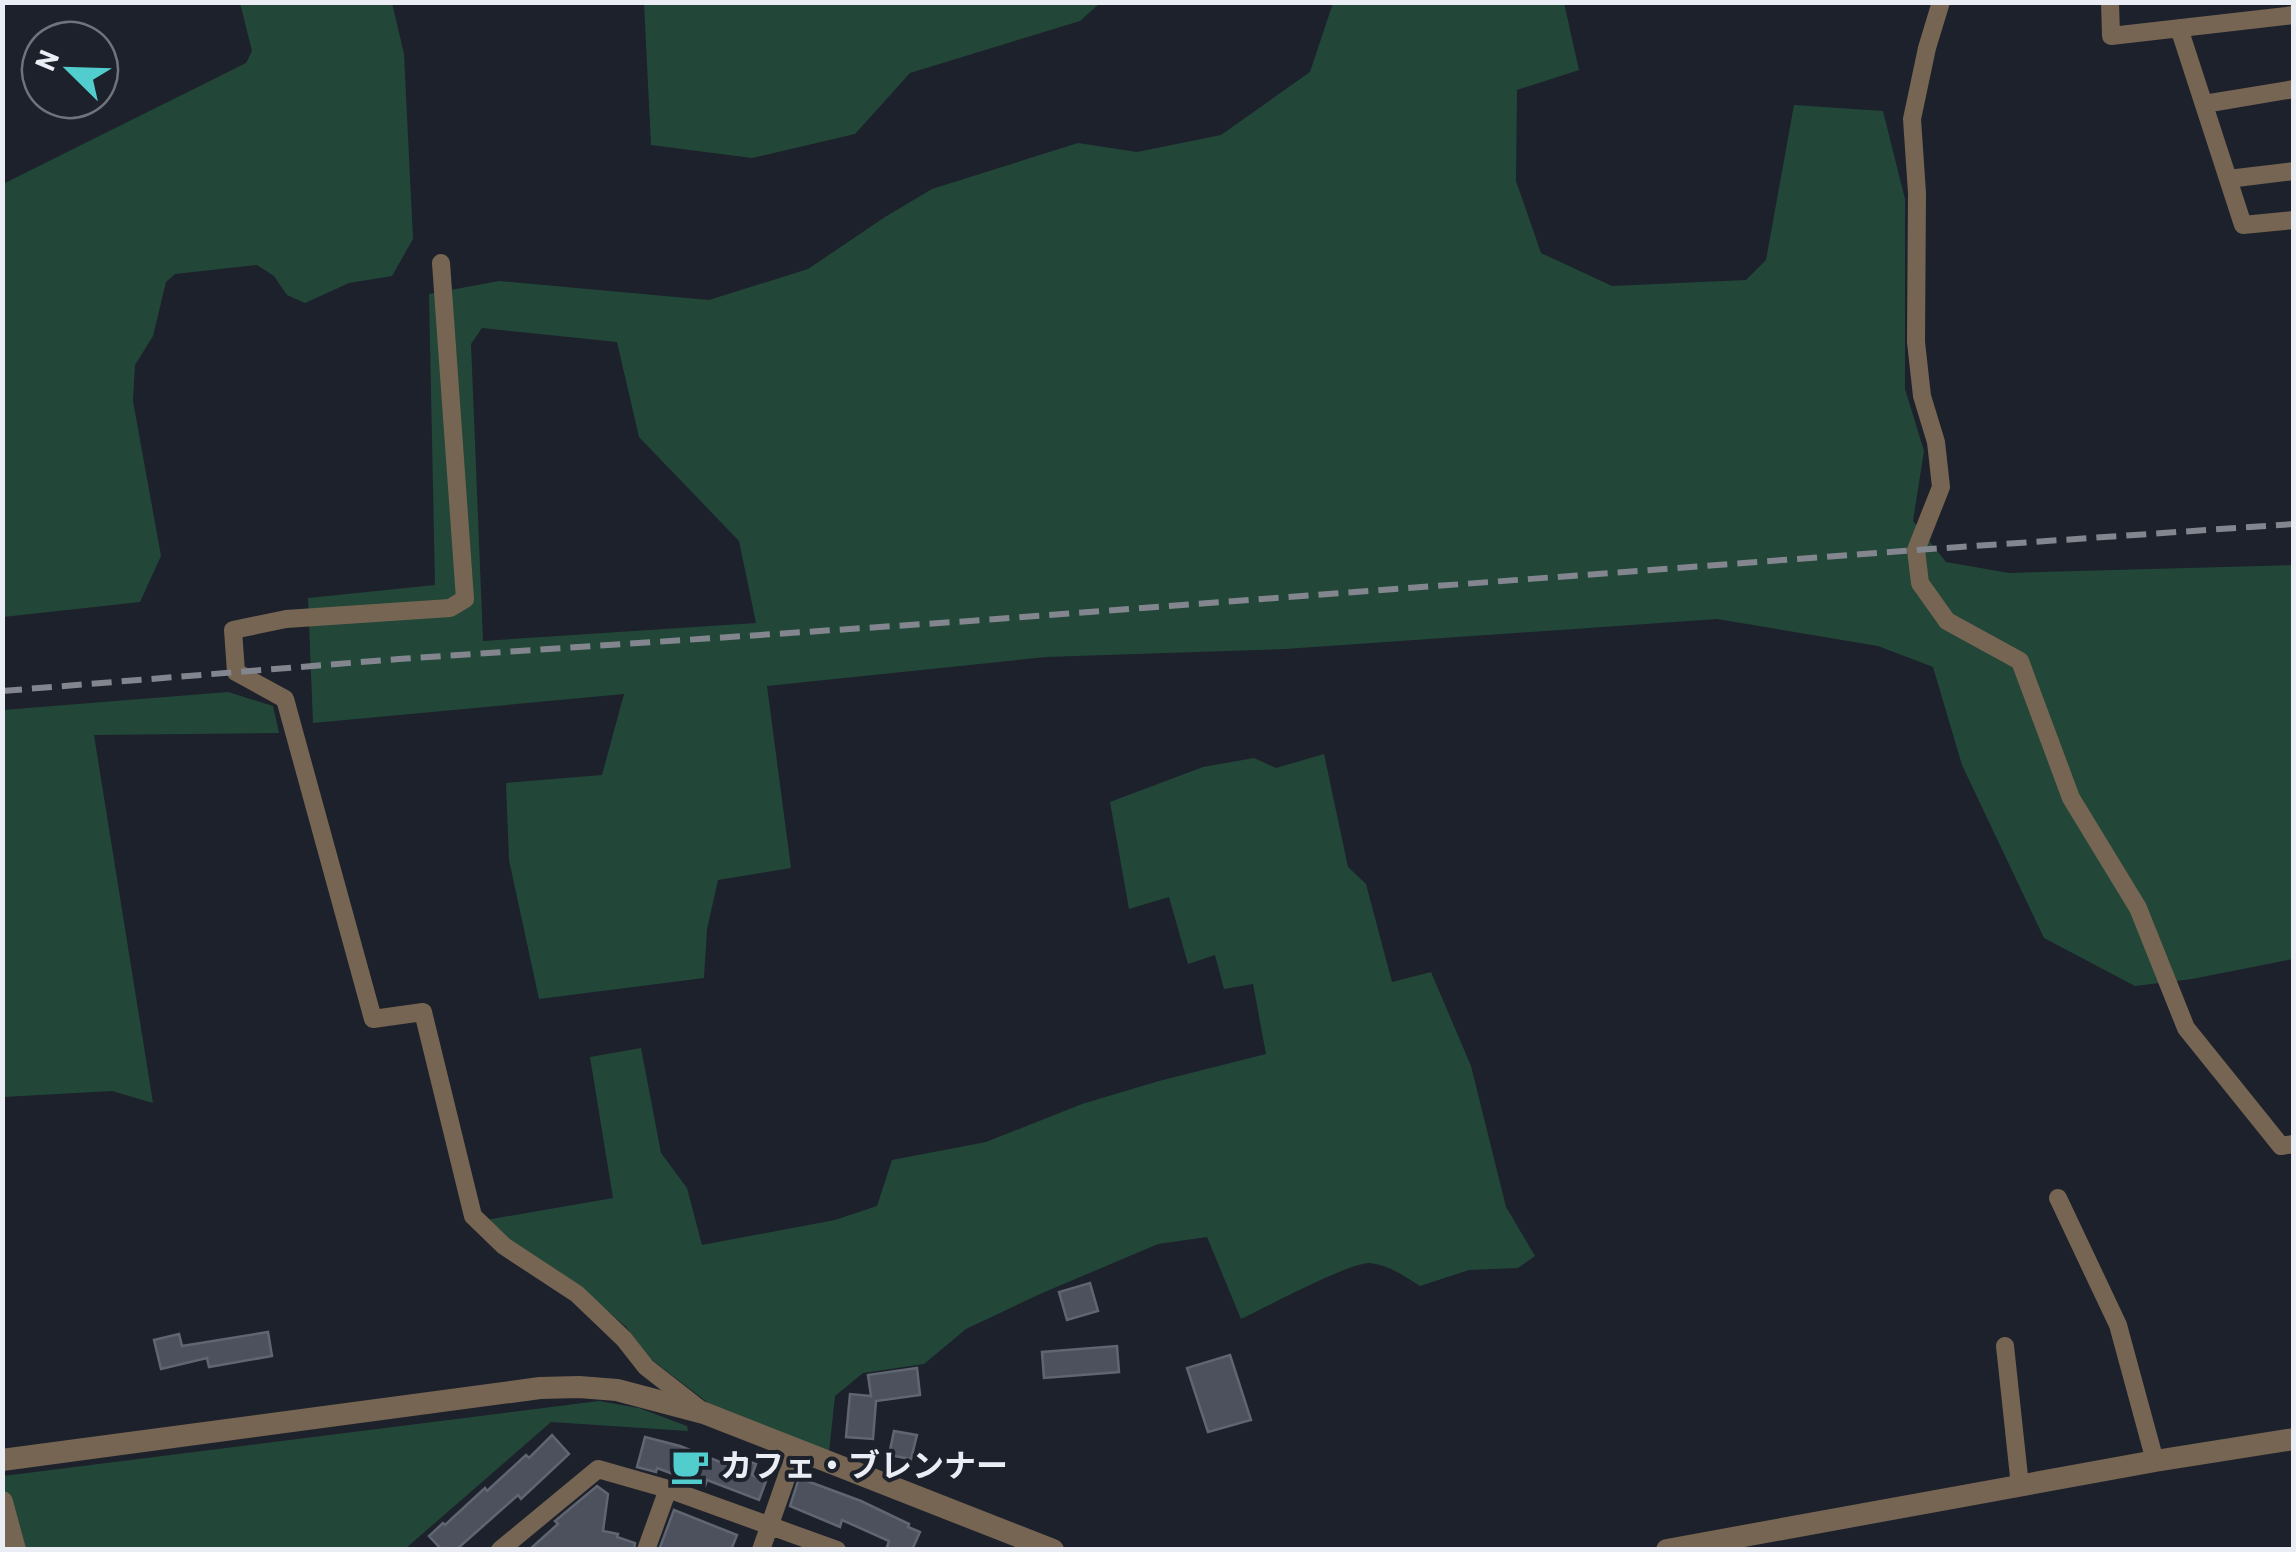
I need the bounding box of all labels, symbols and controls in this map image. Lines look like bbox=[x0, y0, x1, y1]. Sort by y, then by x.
north arrow bbox=[20, 20, 120, 120]
text: N bbox=[27, 45, 65, 75]
cafe icon: カフェ・ブレンナー bbox=[669, 1445, 711, 1487]
place label: カフェ・ブレンナー bbox=[720, 1445, 1008, 1483]

